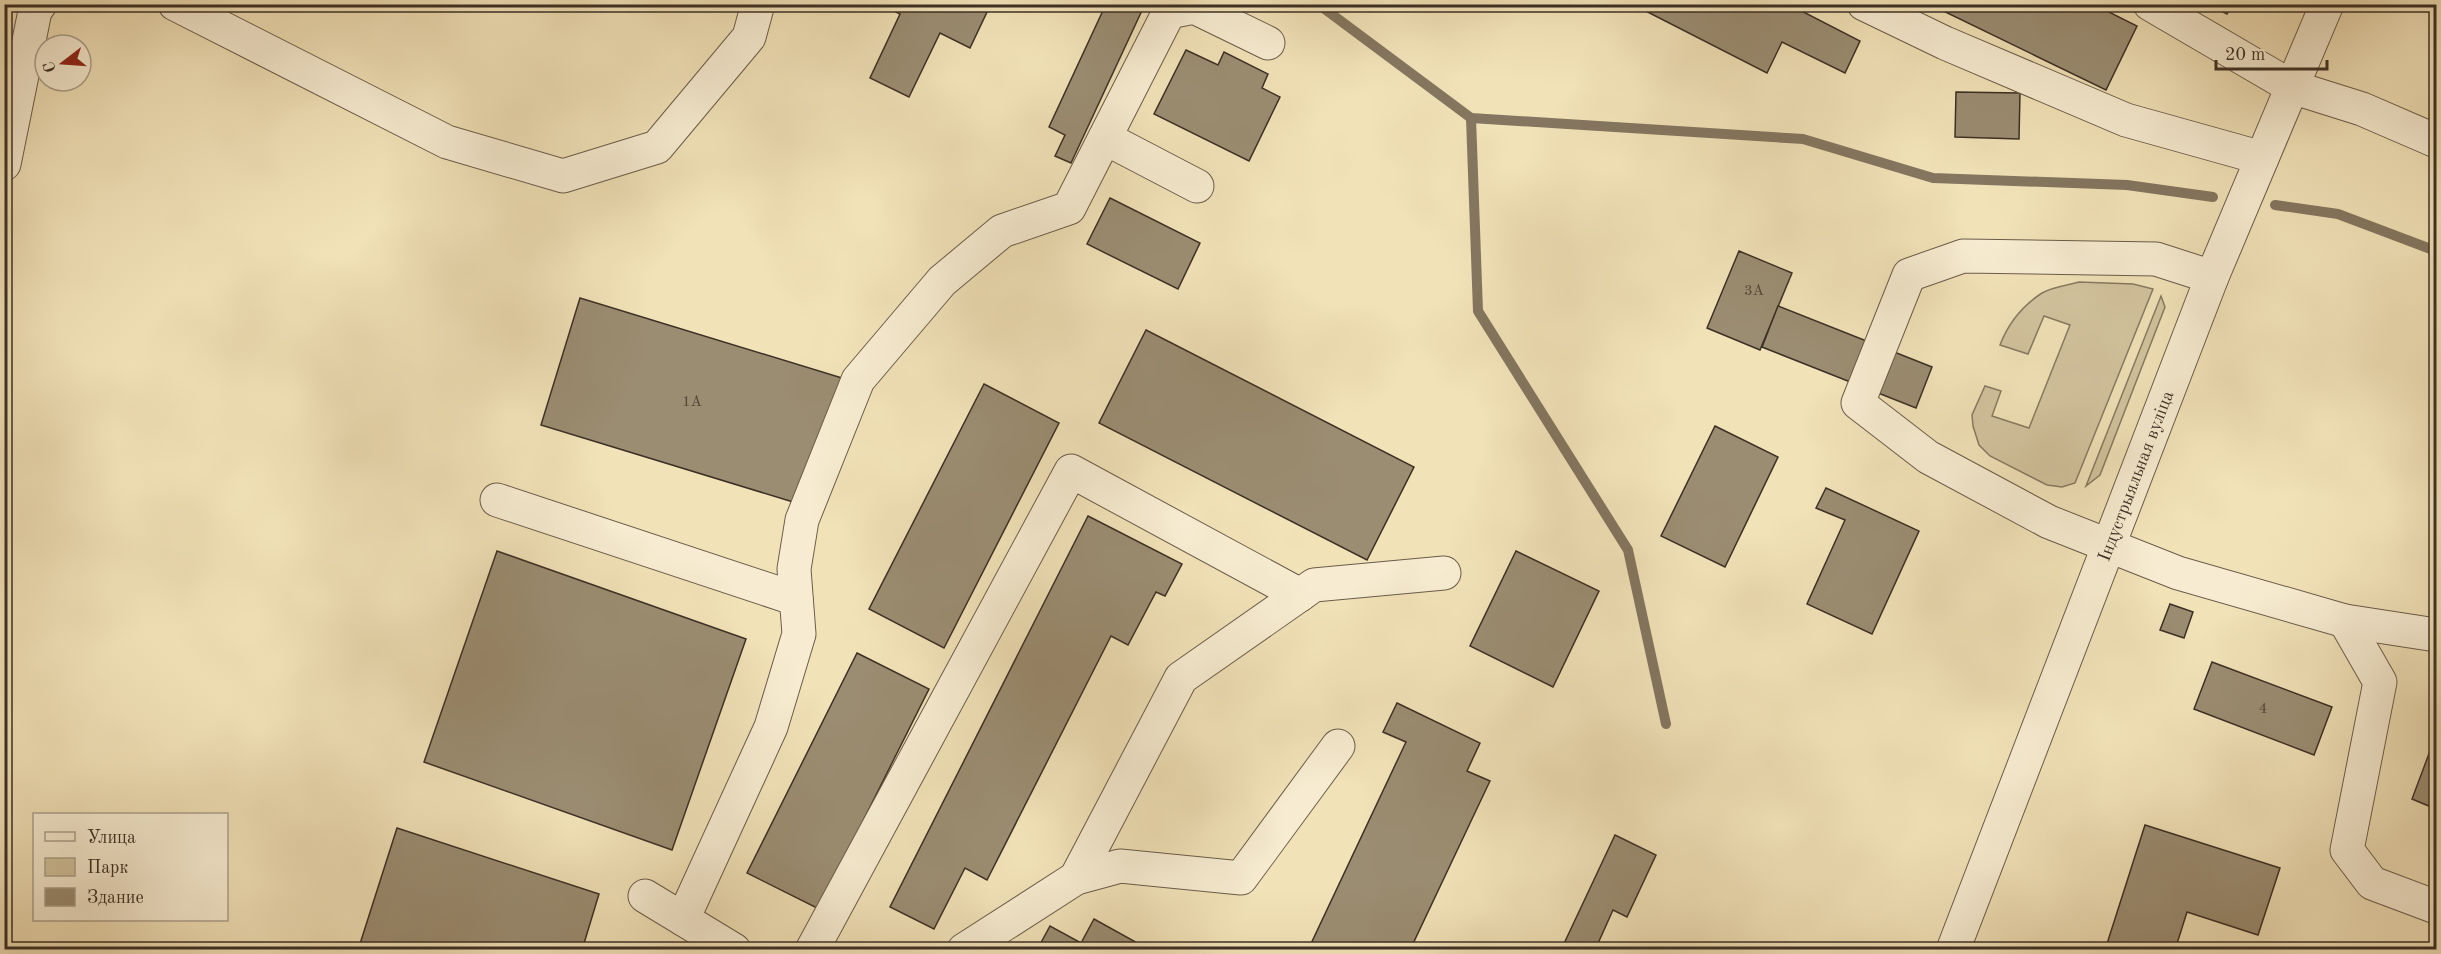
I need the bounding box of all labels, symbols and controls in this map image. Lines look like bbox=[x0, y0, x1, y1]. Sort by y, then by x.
north arrow bbox=[33, 33, 93, 93]
scale bar bbox=[2216, 33, 2327, 71]
text: 20 m bbox=[2225, 46, 2265, 64]
text: С bbox=[41, 59, 60, 74]
house number: 3А bbox=[1744, 284, 1765, 299]
street label: Індустрыяльная вуліца bbox=[2095, 388, 2177, 564]
house number: 1А bbox=[682, 395, 703, 410]
house number: 4 bbox=[2259, 702, 2267, 717]
legend bbox=[33, 813, 228, 921]
text: Улица bbox=[87, 829, 136, 847]
text: Парк bbox=[87, 859, 128, 877]
text: Здание bbox=[87, 889, 144, 907]

